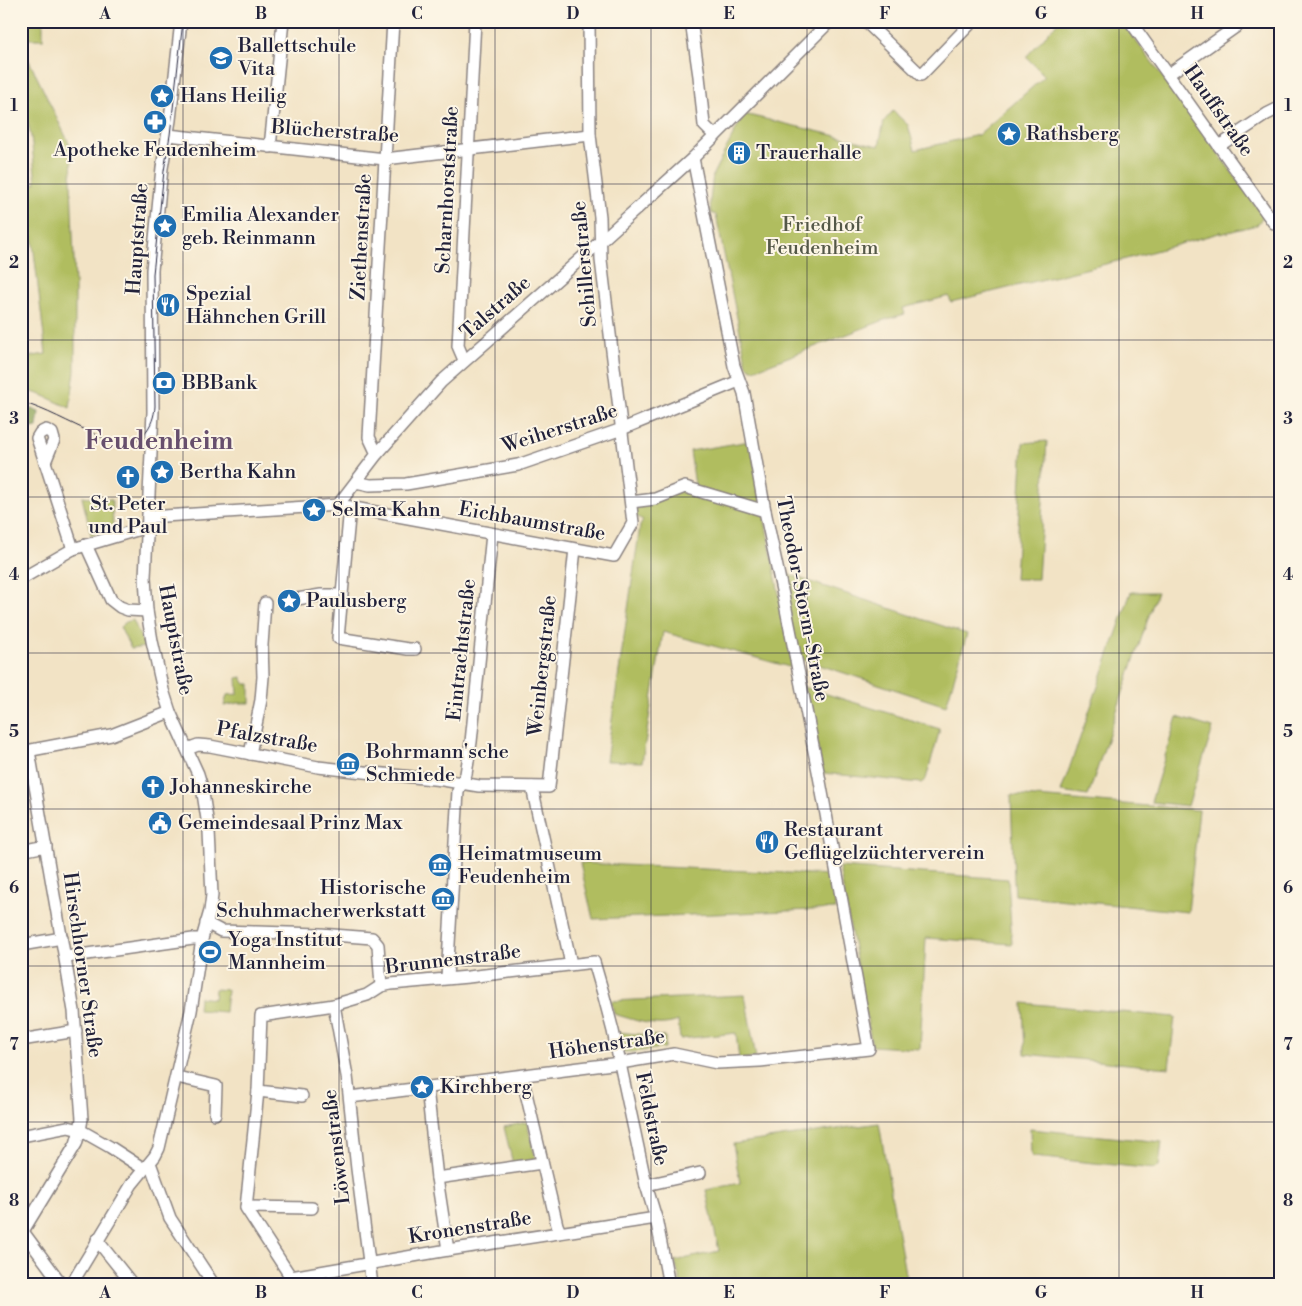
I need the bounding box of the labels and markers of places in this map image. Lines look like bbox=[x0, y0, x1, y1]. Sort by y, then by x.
place label: Ballettschule Vita bbox=[237, 34, 356, 82]
school or university icon: Ballettschule Vita bbox=[208, 45, 234, 71]
place icon: Hans Heilig bbox=[149, 83, 175, 109]
place label: Hans Heilig bbox=[180, 84, 287, 109]
pharmacy icon: Apotheke Feudenheim bbox=[142, 109, 168, 135]
place icon: Rathsberg bbox=[996, 121, 1022, 147]
place label: Rathsberg bbox=[1026, 122, 1119, 147]
place label: Apotheke Feudenheim bbox=[52, 138, 257, 163]
building icon: Trauerhalle bbox=[726, 140, 752, 166]
place label: Trauerhalle bbox=[756, 141, 862, 166]
place label: Emilia Alexander geb. Reinmann bbox=[182, 203, 339, 251]
place icon: Emilia Alexander geb. Reinmann bbox=[152, 213, 178, 239]
place label: Spezial Hähnchen Grill bbox=[186, 282, 326, 330]
restaurant icon: Spezial Hähnchen Grill bbox=[155, 292, 181, 318]
bank icon: BBBank bbox=[151, 370, 177, 396]
place label: BBBank bbox=[181, 371, 258, 396]
place icon: Bertha Kahn bbox=[149, 459, 175, 485]
place label: Bertha Kahn bbox=[179, 460, 296, 485]
church icon: St. Peter und Paul bbox=[115, 464, 141, 490]
place label: St. Peter und Paul bbox=[89, 492, 168, 540]
place icon: Selma Kahn bbox=[301, 497, 327, 523]
place label: Selma Kahn bbox=[332, 498, 441, 523]
place icon: Paulusberg bbox=[276, 588, 302, 614]
place label: Paulusberg bbox=[306, 589, 407, 614]
place label: Bohrmann'sche Schmiede bbox=[365, 740, 509, 788]
museum icon: Bohrmann'sche Schmiede bbox=[335, 751, 361, 777]
church icon: Johanneskirche bbox=[140, 774, 166, 800]
place label: Johanneskirche bbox=[169, 775, 312, 800]
public building icon: Gemeindesaal Prinz Max bbox=[147, 810, 173, 836]
place label: Gemeindesaal Prinz Max bbox=[178, 811, 403, 836]
place label: Restaurant Geflügelzüchterverein bbox=[784, 818, 985, 866]
restaurant icon: Restaurant Geflügelzüchterverein bbox=[754, 829, 780, 855]
place label: Heimatmuseum Feudenheim bbox=[458, 842, 603, 890]
museum icon: Heimatmuseum Feudenheim bbox=[427, 852, 453, 878]
place label: Historische Schuhmacherwerkstatt bbox=[216, 876, 426, 924]
museum icon: Historische Schuhmacherwerkstatt bbox=[430, 886, 456, 912]
place label: Yoga Institut Mannheim bbox=[227, 928, 343, 976]
sports icon: Yoga Institut Mannheim bbox=[197, 939, 223, 965]
place icon: Kirchberg bbox=[409, 1074, 435, 1100]
place label: Kirchberg bbox=[440, 1075, 532, 1100]

